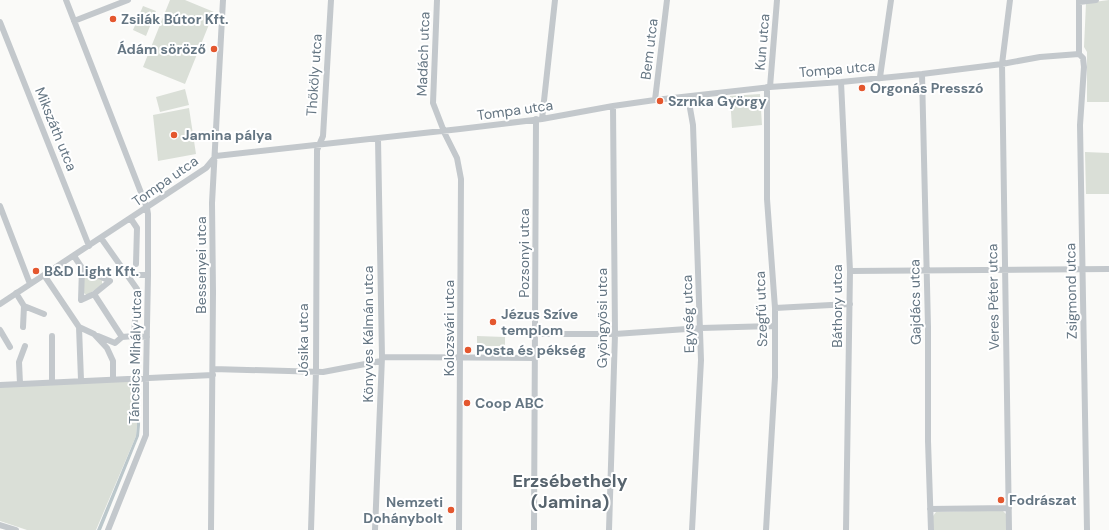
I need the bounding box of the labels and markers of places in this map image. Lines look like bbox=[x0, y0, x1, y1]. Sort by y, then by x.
place label: Zsilák Bútor Kft. bbox=[121, 10, 229, 28]
marker: Zsilák Bútor Kft. bbox=[108, 14, 118, 24]
place label: Ádám söröző bbox=[117, 40, 206, 58]
marker: Ádám söröző bbox=[209, 44, 219, 54]
place label: Orgonás Presszó bbox=[870, 79, 984, 97]
marker: Orgonás Presszó bbox=[857, 83, 867, 93]
place label: Szrnka György bbox=[668, 92, 767, 110]
marker: Szrnka György bbox=[655, 96, 665, 106]
place label: Jamina pálya bbox=[182, 126, 272, 144]
marker: Jamina pálya bbox=[169, 130, 179, 140]
place label: B&D Light Kft. bbox=[44, 262, 139, 280]
marker: B&D Light Kft. bbox=[31, 266, 41, 276]
place label: Jézus Szíve templom bbox=[501, 305, 578, 339]
marker: Jézus Szíve templom bbox=[488, 317, 498, 327]
place label: Posta és pékség bbox=[476, 341, 586, 359]
marker: Posta és pékség bbox=[463, 345, 473, 355]
place label: Coop ABC bbox=[475, 394, 544, 412]
marker: Coop ABC bbox=[462, 398, 472, 408]
place label: Fodrászat bbox=[1009, 491, 1077, 509]
place label: Nemzeti Dohánybolt bbox=[363, 493, 443, 527]
marker: Fodrászat bbox=[996, 495, 1006, 505]
marker: Nemzeti Dohánybolt bbox=[446, 505, 456, 515]

